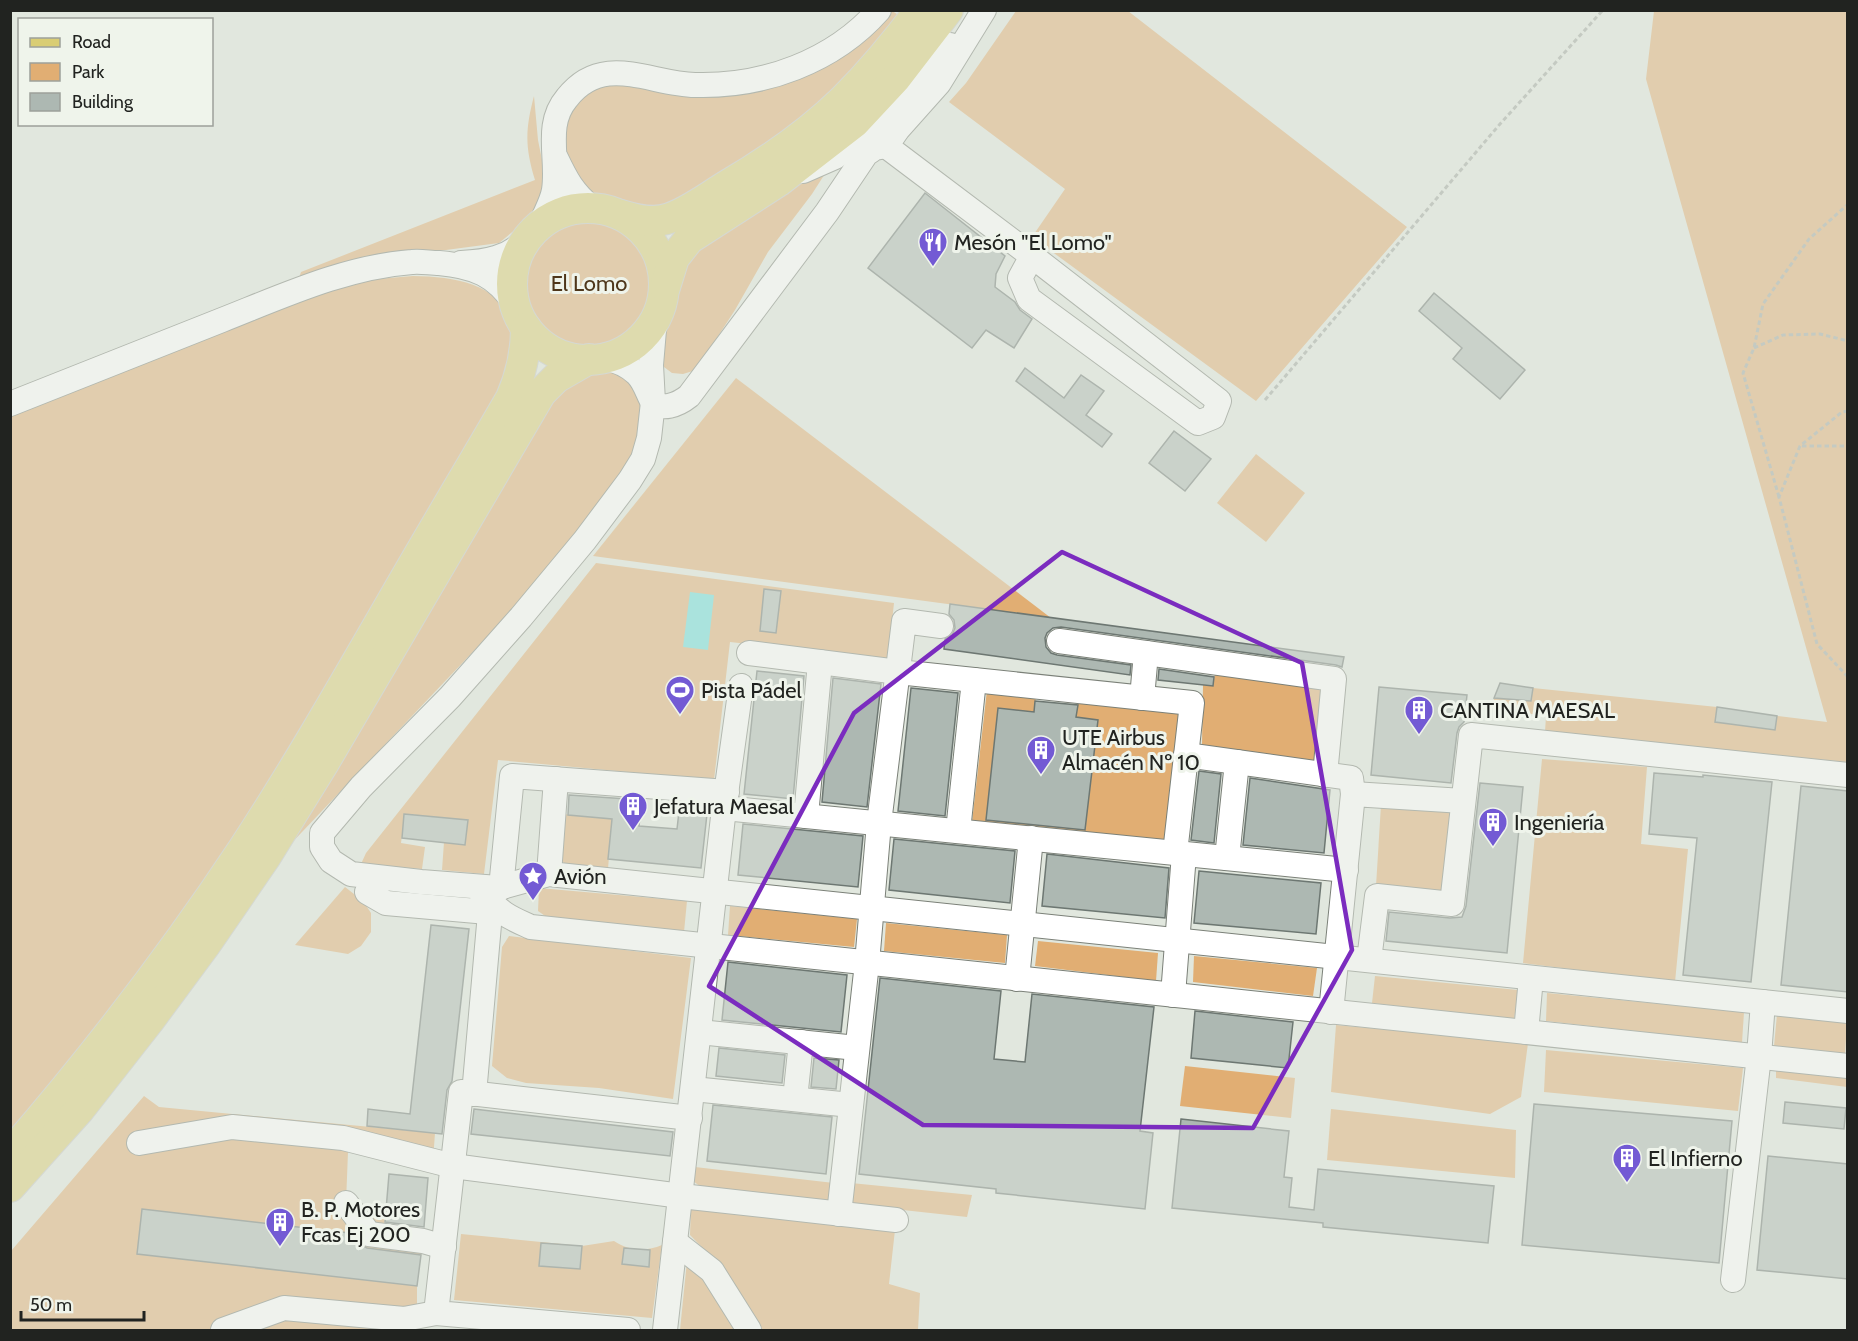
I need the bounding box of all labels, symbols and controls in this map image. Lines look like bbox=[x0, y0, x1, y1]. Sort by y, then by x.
legend bbox=[18, 18, 213, 126]
text: Road bbox=[72, 31, 111, 53]
text: Park bbox=[72, 61, 105, 83]
text: Building bbox=[72, 91, 134, 113]
restaurant icon: Mesón "El Lomo" bbox=[917, 226, 949, 268]
place label: Mesón "El Lomo" bbox=[954, 229, 1112, 256]
park label: El Lomo bbox=[551, 270, 627, 297]
sports icon: Pista Pádel bbox=[664, 674, 696, 716]
place label: Pista Pádel bbox=[701, 677, 802, 704]
building icon: CANTINA MAESAL bbox=[1403, 694, 1435, 736]
place label: CANTINA MAESAL bbox=[1440, 697, 1615, 724]
place label: UTE Airbus Almacén Nº 10 bbox=[1062, 724, 1200, 776]
building icon: UTE Airbus Almacén Nº 10 bbox=[1025, 734, 1057, 776]
building icon: Jefatura Maesal bbox=[617, 790, 649, 832]
place label: Jefatura Maesal bbox=[653, 793, 795, 820]
building icon: Ingeniería bbox=[1477, 806, 1509, 848]
place label: Ingeniería bbox=[1514, 809, 1605, 836]
place icon: Avión bbox=[517, 860, 549, 902]
place label: Avión bbox=[554, 863, 607, 890]
building icon: El Infierno bbox=[1611, 1142, 1643, 1184]
place label: El Infierno bbox=[1648, 1145, 1743, 1172]
place label: B. P. Motores Fcas Ej 200 bbox=[301, 1196, 420, 1248]
building icon: B. P. Motores Fcas Ej 200 bbox=[264, 1206, 296, 1248]
scale bar bbox=[21, 1284, 144, 1322]
text: 50 m bbox=[30, 1294, 72, 1316]

